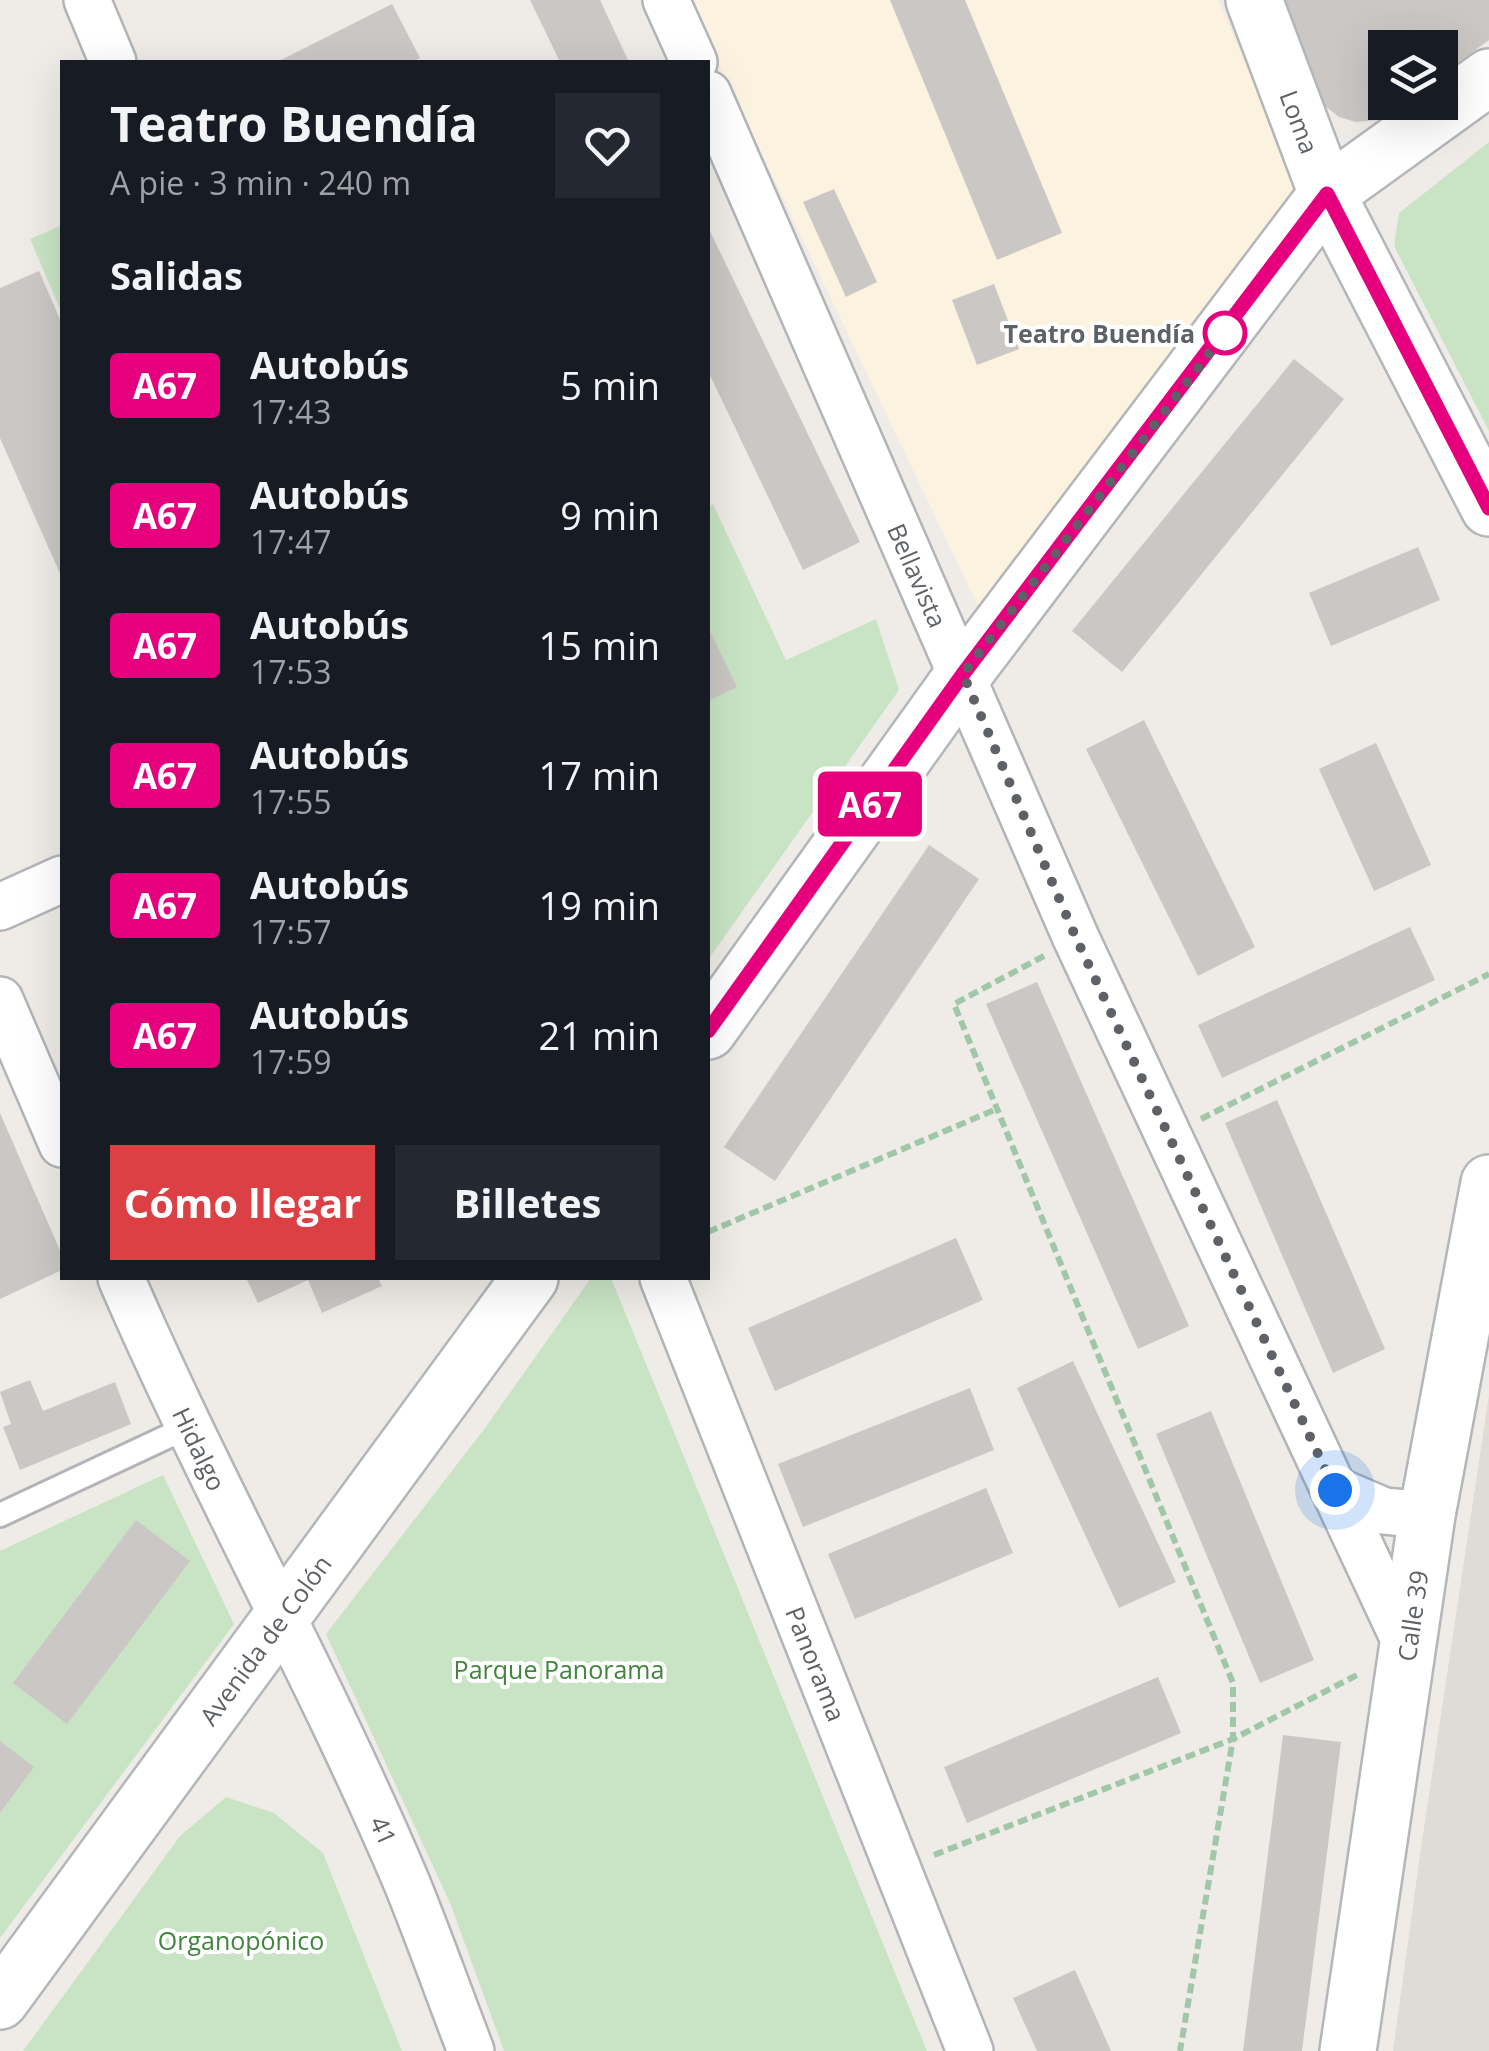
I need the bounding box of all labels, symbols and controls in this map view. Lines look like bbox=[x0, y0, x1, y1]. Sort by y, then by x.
map controls bbox=[1368, 30, 1458, 120]
button: layers bbox=[1368, 30, 1458, 120]
street label: Loma bbox=[1272, 85, 1327, 158]
text: Teatro Buendía bbox=[110, 91, 478, 156]
button: heart bbox=[555, 93, 660, 198]
text: A pie · 3 min · 240 m bbox=[110, 161, 411, 204]
text: Salidas bbox=[110, 249, 243, 301]
marker: Teatro Buendía bbox=[1204, 312, 1246, 354]
place label: Teatro Buendía bbox=[1003, 316, 1195, 350]
text: Autobús bbox=[250, 338, 409, 390]
text: 5 min bbox=[560, 359, 660, 411]
text: A67 bbox=[133, 362, 197, 409]
text: 17:43 bbox=[250, 390, 332, 433]
text: Autobús bbox=[250, 468, 409, 520]
text: 9 min bbox=[560, 489, 660, 541]
text: A67 bbox=[133, 492, 197, 539]
street label: Bellavista bbox=[880, 518, 955, 633]
text: 17:47 bbox=[250, 520, 332, 563]
text: Autobús bbox=[250, 598, 409, 650]
text: 15 min bbox=[539, 619, 660, 671]
text: A67 bbox=[133, 622, 197, 669]
text: 17:53 bbox=[250, 650, 332, 693]
text: Autobús bbox=[250, 728, 409, 780]
text: 17 min bbox=[539, 749, 660, 801]
text: A67 bbox=[133, 752, 197, 799]
line badge: A67 bbox=[812, 772, 928, 836]
text: 17:55 bbox=[250, 780, 332, 823]
text: A67 bbox=[838, 781, 902, 828]
text: Autobús bbox=[250, 858, 409, 910]
text: 19 min bbox=[539, 879, 660, 931]
text: A67 bbox=[133, 882, 197, 929]
text: 17:57 bbox=[250, 910, 332, 953]
text: Autobús bbox=[250, 988, 409, 1040]
text: 21 min bbox=[539, 1009, 660, 1061]
text: A67 bbox=[133, 1012, 197, 1059]
text: 17:59 bbox=[250, 1040, 332, 1083]
button: Cómo llegar bbox=[110, 1145, 375, 1260]
button: Billetes bbox=[395, 1145, 660, 1260]
street label: Hidalgo bbox=[165, 1401, 234, 1496]
your location bbox=[1310, 1465, 1360, 1515]
street label: Avenida de Colón bbox=[191, 1548, 339, 1732]
street label: Calle 39 bbox=[1389, 1568, 1436, 1663]
street label: Panorama bbox=[778, 1601, 854, 1726]
park label: Parque Panorama bbox=[454, 1652, 664, 1686]
street label: 41 bbox=[363, 1811, 405, 1850]
park label: Organopónico bbox=[158, 1923, 324, 1957]

